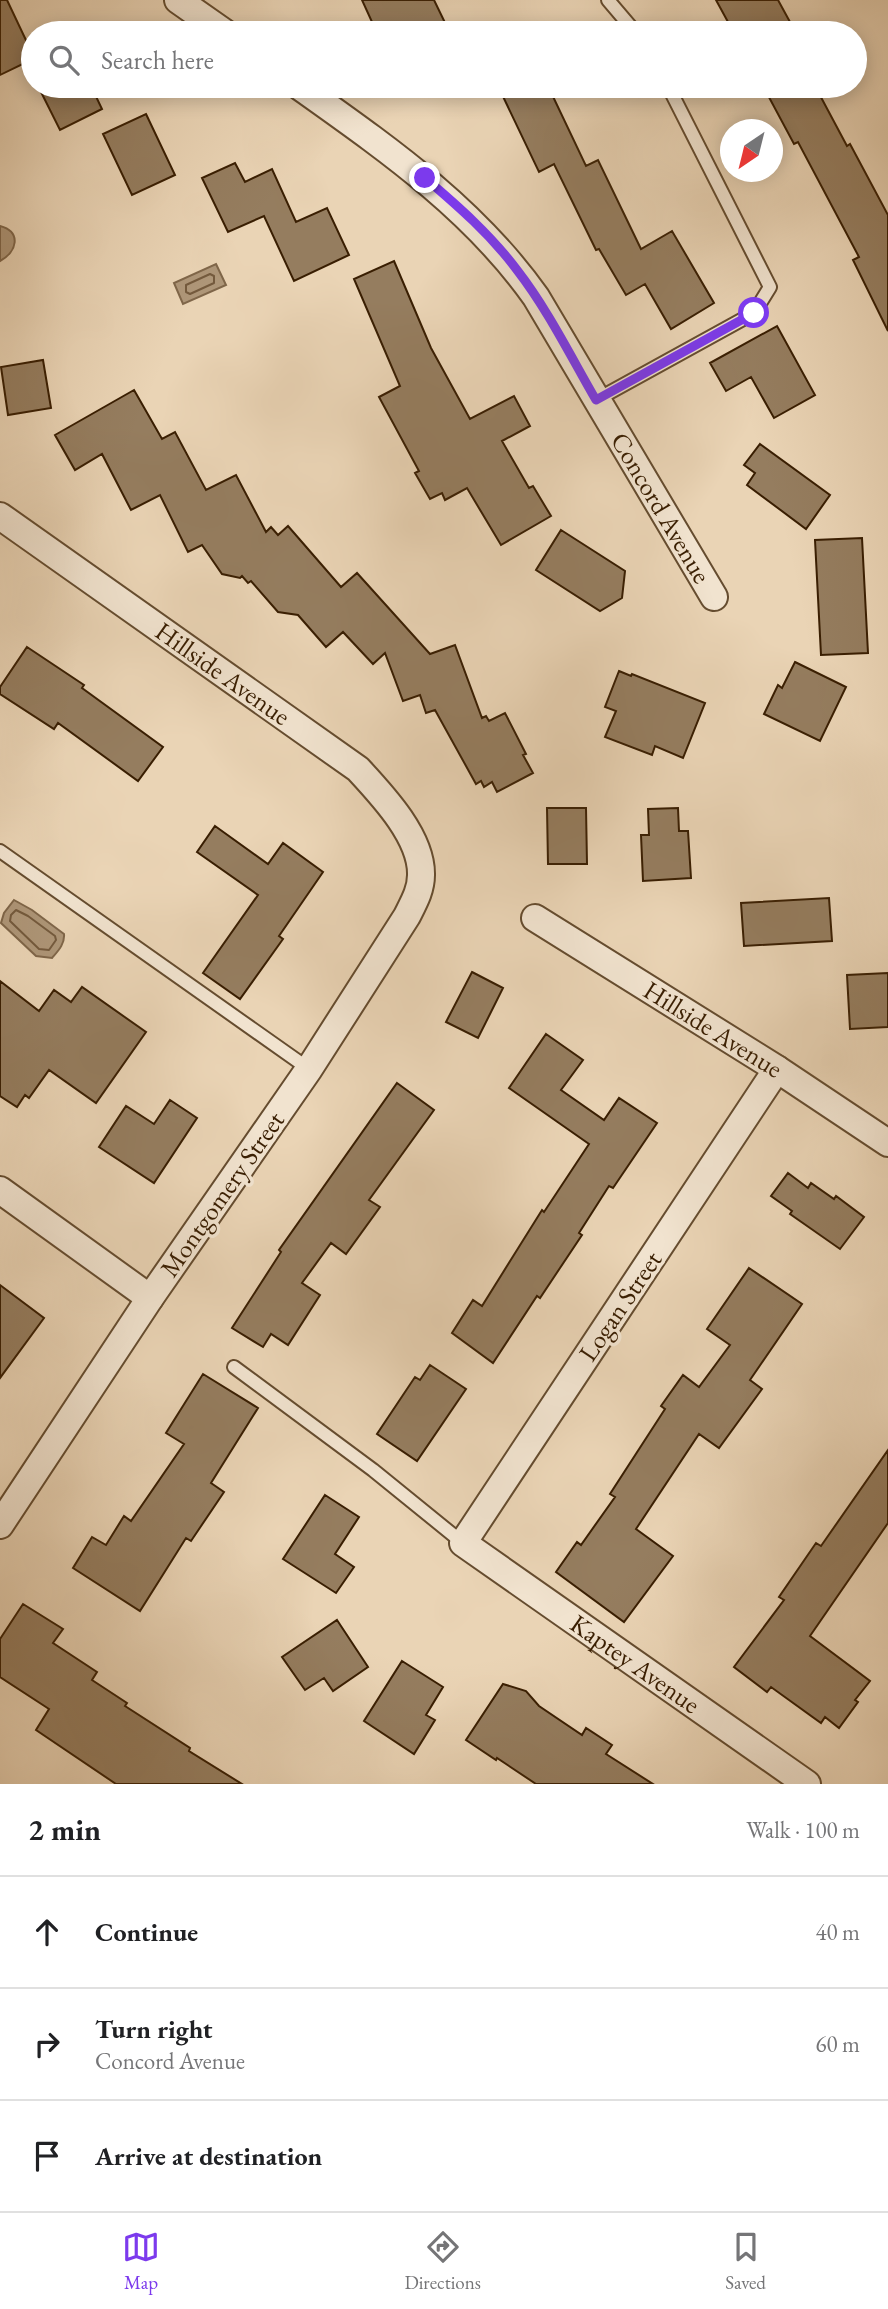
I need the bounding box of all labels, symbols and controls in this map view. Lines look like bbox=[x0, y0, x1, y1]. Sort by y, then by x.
search box bbox=[21, 21, 867, 98]
icon: search bbox=[45, 41, 83, 79]
text: Search here bbox=[101, 43, 214, 77]
north arrow bbox=[720, 119, 783, 182]
route end bbox=[409, 162, 440, 193]
route start bbox=[738, 297, 769, 328]
street label: Concord Avenue bbox=[603, 426, 719, 589]
street label: Hillside Avenue bbox=[149, 614, 297, 733]
street label: Hillside Avenue bbox=[637, 973, 789, 1085]
street label: Montgomery Street bbox=[152, 1105, 292, 1283]
street label: Logan Street bbox=[571, 1244, 669, 1368]
street label: Kaptey Avenue bbox=[564, 1606, 707, 1721]
text: 2 min bbox=[28, 1810, 101, 1849]
text: Walk · 100 m bbox=[746, 1815, 860, 1845]
icon: ahead bbox=[28, 1913, 66, 1951]
text: Continue bbox=[95, 1915, 198, 1949]
text: 40 m bbox=[815, 1917, 860, 1947]
text: Turn right bbox=[95, 2012, 213, 2046]
icon: right bbox=[28, 2025, 66, 2063]
text: 60 m bbox=[815, 2029, 860, 2059]
text: Concord Avenue bbox=[95, 2046, 245, 2076]
icon: arrive bbox=[28, 2137, 66, 2175]
text: Arrive at destination bbox=[95, 2139, 322, 2173]
tab: Map bbox=[122, 2228, 160, 2295]
tab: Directions bbox=[404, 2228, 481, 2295]
tab: Saved bbox=[725, 2228, 766, 2295]

